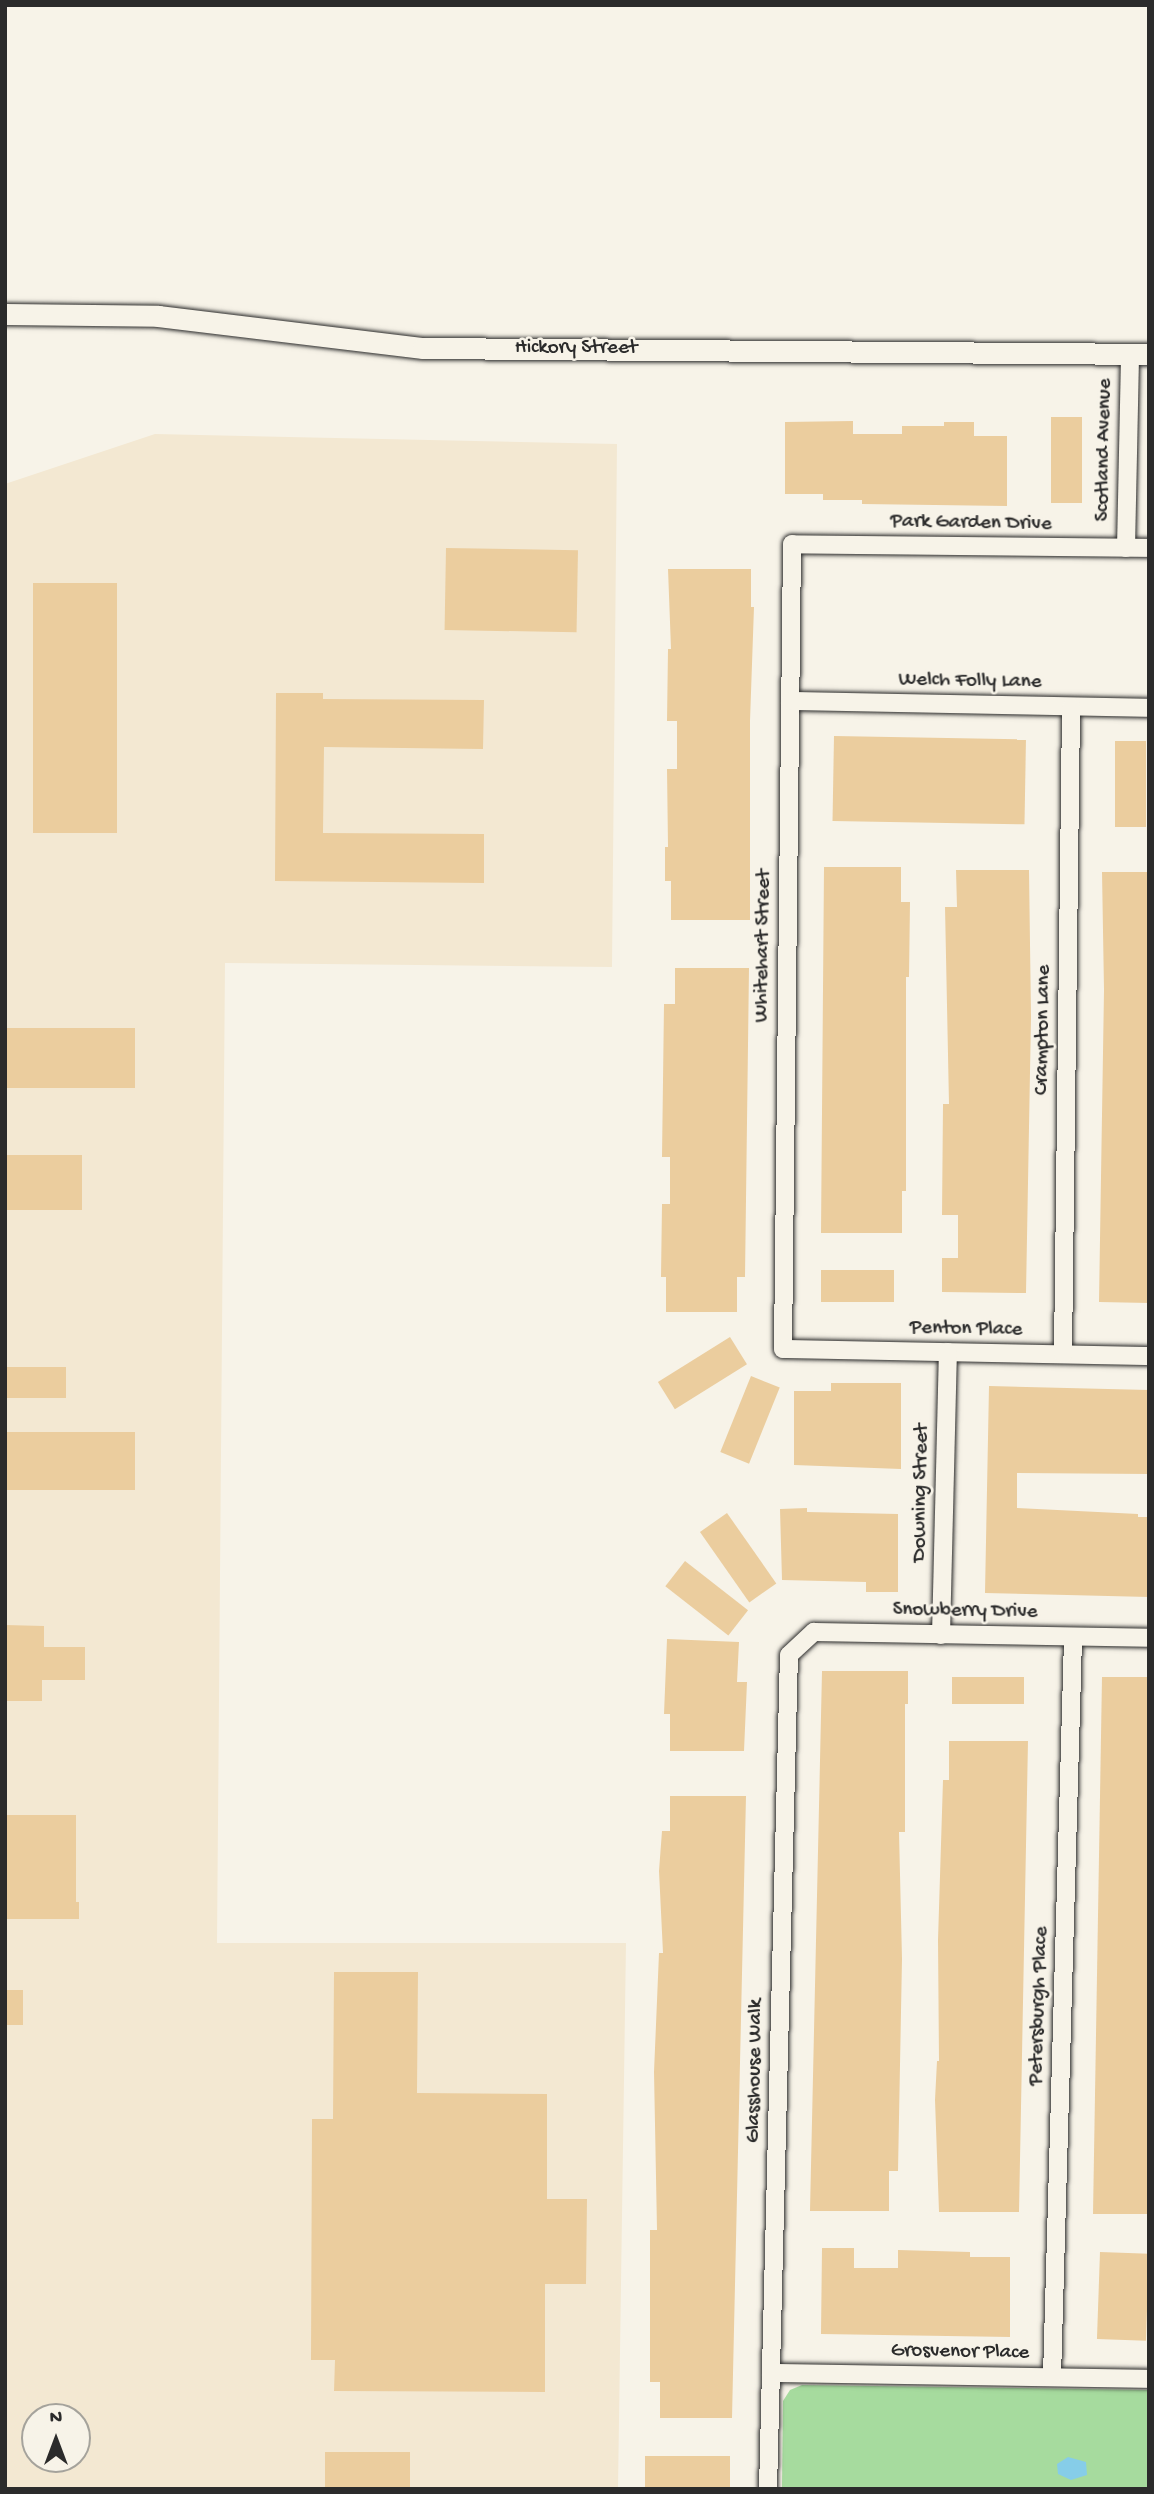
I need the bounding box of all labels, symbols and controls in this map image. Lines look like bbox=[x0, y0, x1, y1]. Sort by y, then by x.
street label: Hickory Street bbox=[515, 336, 637, 362]
street label: Scotland Avenue bbox=[1091, 378, 1119, 522]
street label: Park Garden Drive bbox=[890, 510, 1052, 538]
street label: Welch Folly Lane bbox=[898, 668, 1042, 696]
street label: Whitehart Street bbox=[750, 869, 778, 1023]
street label: Crampton Lane bbox=[1030, 965, 1058, 1095]
street label: Penton Place bbox=[909, 1316, 1023, 1344]
street label: Downing Street bbox=[908, 1424, 936, 1562]
street label: Snowberry Drive bbox=[892, 1598, 1038, 1626]
street label: Petersburgh Place bbox=[1025, 1926, 1055, 2086]
street label: Glasshouse Walk bbox=[742, 1999, 770, 2143]
street label: Grosvenor Place bbox=[891, 2339, 1029, 2367]
north arrow bbox=[21, 2403, 91, 2473]
text: N bbox=[50, 2407, 62, 2430]

